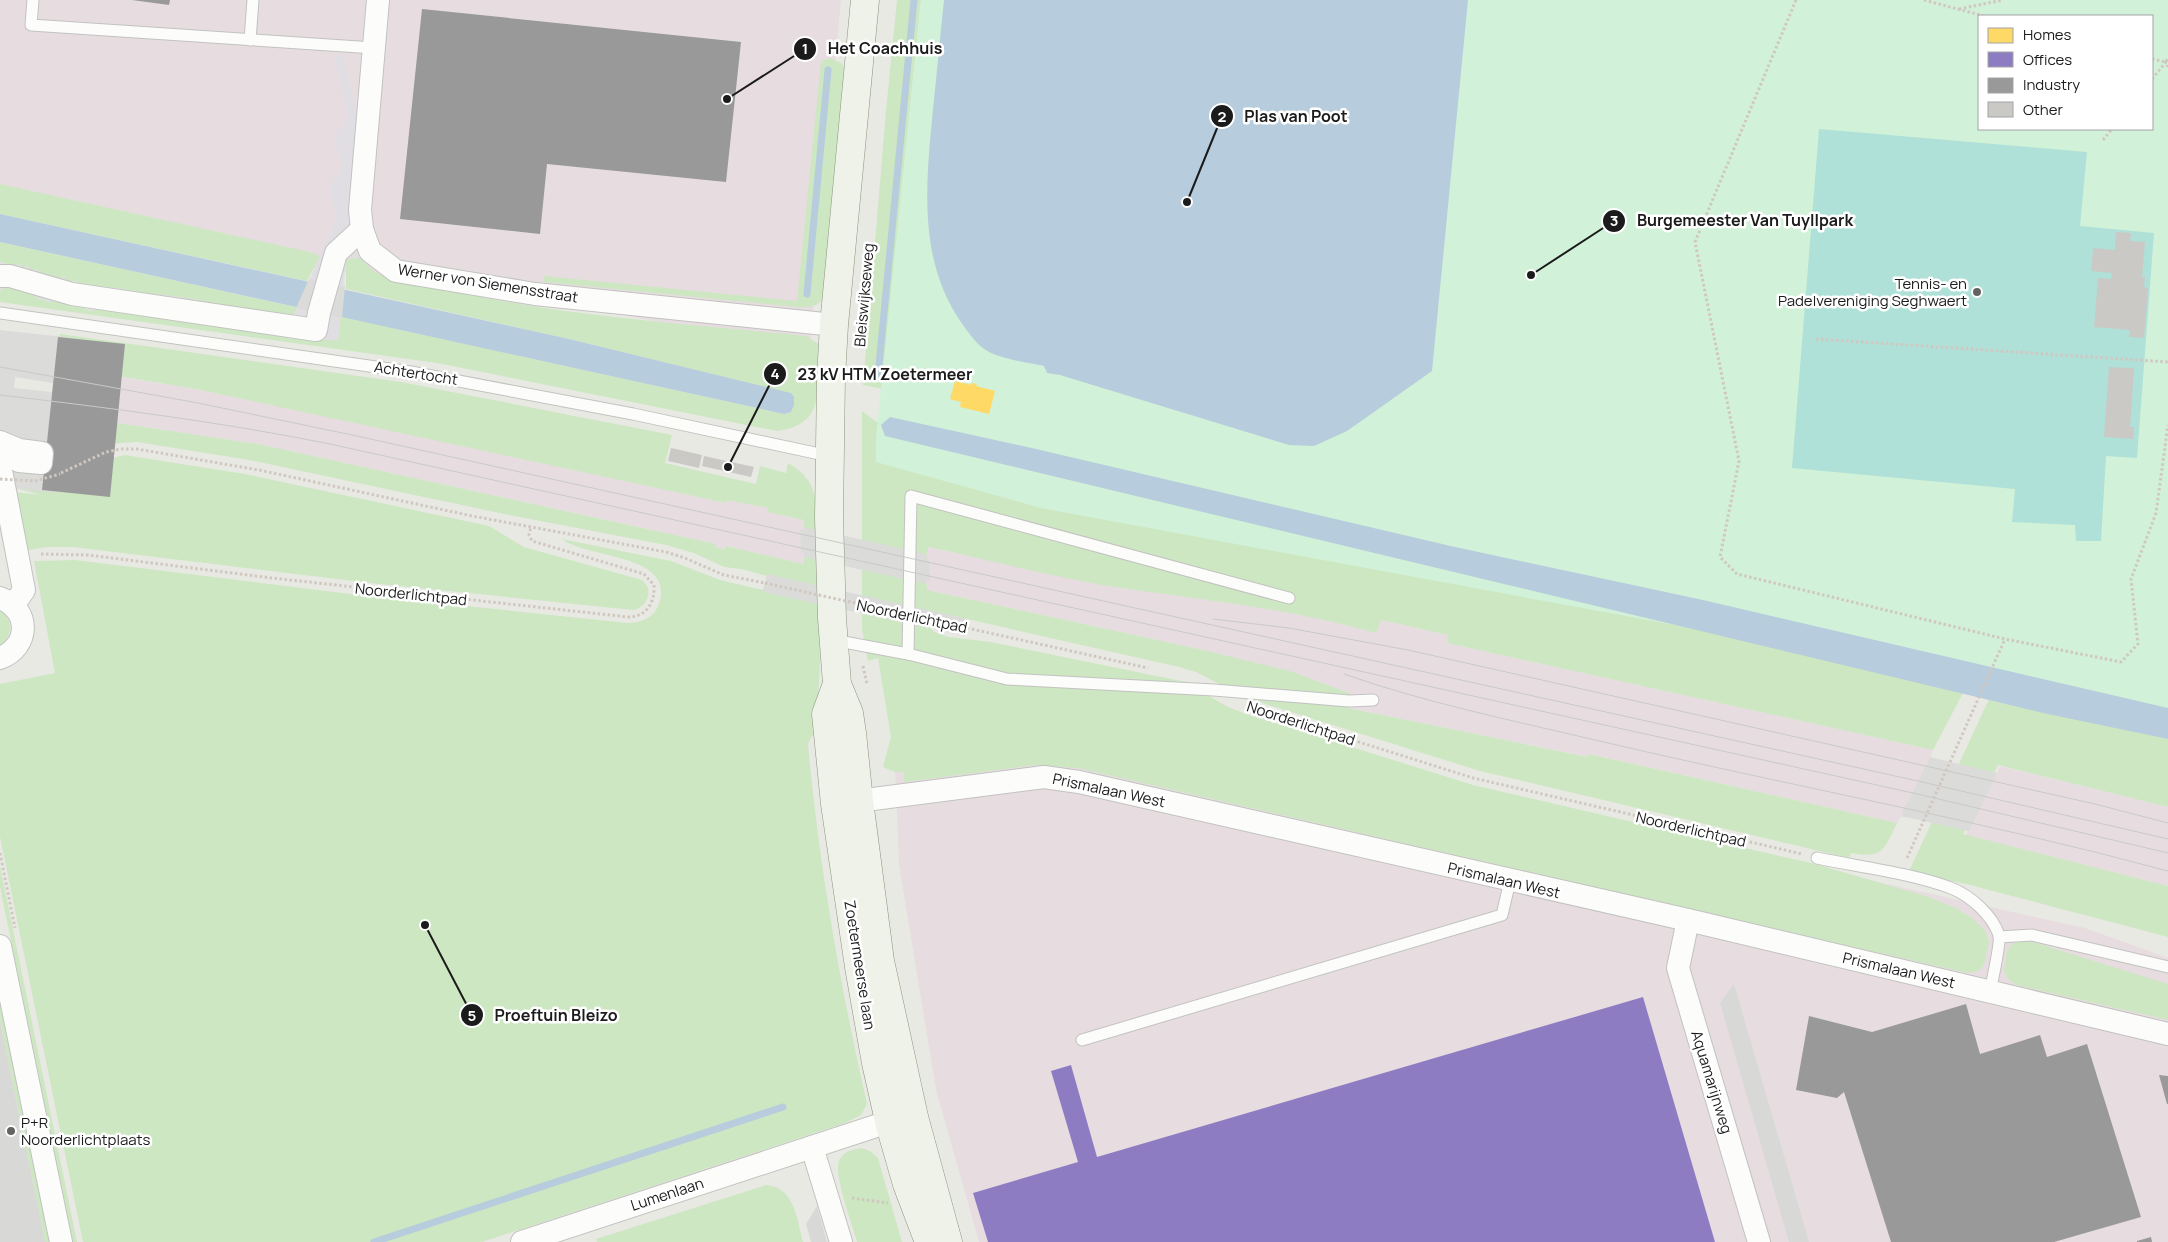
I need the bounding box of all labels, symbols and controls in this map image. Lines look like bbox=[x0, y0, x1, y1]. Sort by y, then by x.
legend bbox=[1978, 15, 2153, 130]
text: Homes bbox=[2023, 24, 2072, 45]
callout: Het Coachhuis bbox=[792, 33, 952, 64]
text: Het Coachhuis bbox=[828, 37, 943, 59]
text: 1 bbox=[802, 38, 808, 59]
text: Offices bbox=[2023, 49, 2072, 70]
text: Industry bbox=[2023, 74, 2080, 95]
text: Other bbox=[2023, 99, 2064, 120]
callout: Plas van Poot bbox=[1209, 101, 1358, 132]
text: Plas van Poot bbox=[1244, 105, 1348, 127]
text: 2 bbox=[1218, 106, 1227, 127]
callout: Burgemeester Van Tuyllpark bbox=[1602, 205, 1863, 236]
text: Burgemeester Van Tuyllpark bbox=[1637, 209, 1853, 231]
text: 3 bbox=[1610, 210, 1618, 231]
street label: Bleiswijkseweg bbox=[849, 242, 879, 348]
street label: Werner von Siemensstraat bbox=[396, 258, 580, 308]
place label: Tennis- en Padelvereniging Seghwaert bbox=[1778, 273, 1967, 311]
marker: Tennis- en Padelvereniging Seghwaert bbox=[1971, 286, 1983, 298]
street label: Achtertocht bbox=[373, 356, 459, 390]
callout: 23 kV HTM Zoetermeer bbox=[762, 359, 982, 390]
text: 4 bbox=[770, 363, 780, 384]
text: 23 kV HTM Zoetermeer bbox=[798, 363, 972, 385]
street label: Noorderlichtpad bbox=[354, 578, 468, 610]
street label: Noorderlichtpad bbox=[855, 594, 969, 638]
street label: Noorderlichtpad bbox=[1244, 696, 1358, 750]
street label: Prismalaan West bbox=[1051, 768, 1167, 812]
street label: Noorderlichtpad bbox=[1634, 806, 1748, 852]
street label: Prismalaan West bbox=[1446, 857, 1562, 903]
street label: Zoetermeerse laan bbox=[839, 899, 881, 1031]
street label: Prismalaan West bbox=[1841, 947, 1957, 993]
callout: Proeftuin Bleizo bbox=[459, 1000, 627, 1031]
text: Proeftuin Bleizo bbox=[494, 1004, 618, 1026]
text: 5 bbox=[468, 1005, 477, 1026]
street label: Aquamarijnweg bbox=[1686, 1028, 1738, 1136]
place label: P+R Noorderlichtplaats bbox=[21, 1112, 151, 1150]
marker: P+R Noorderlichtplaats bbox=[5, 1125, 17, 1137]
street label: Lumenlaan bbox=[628, 1172, 706, 1216]

